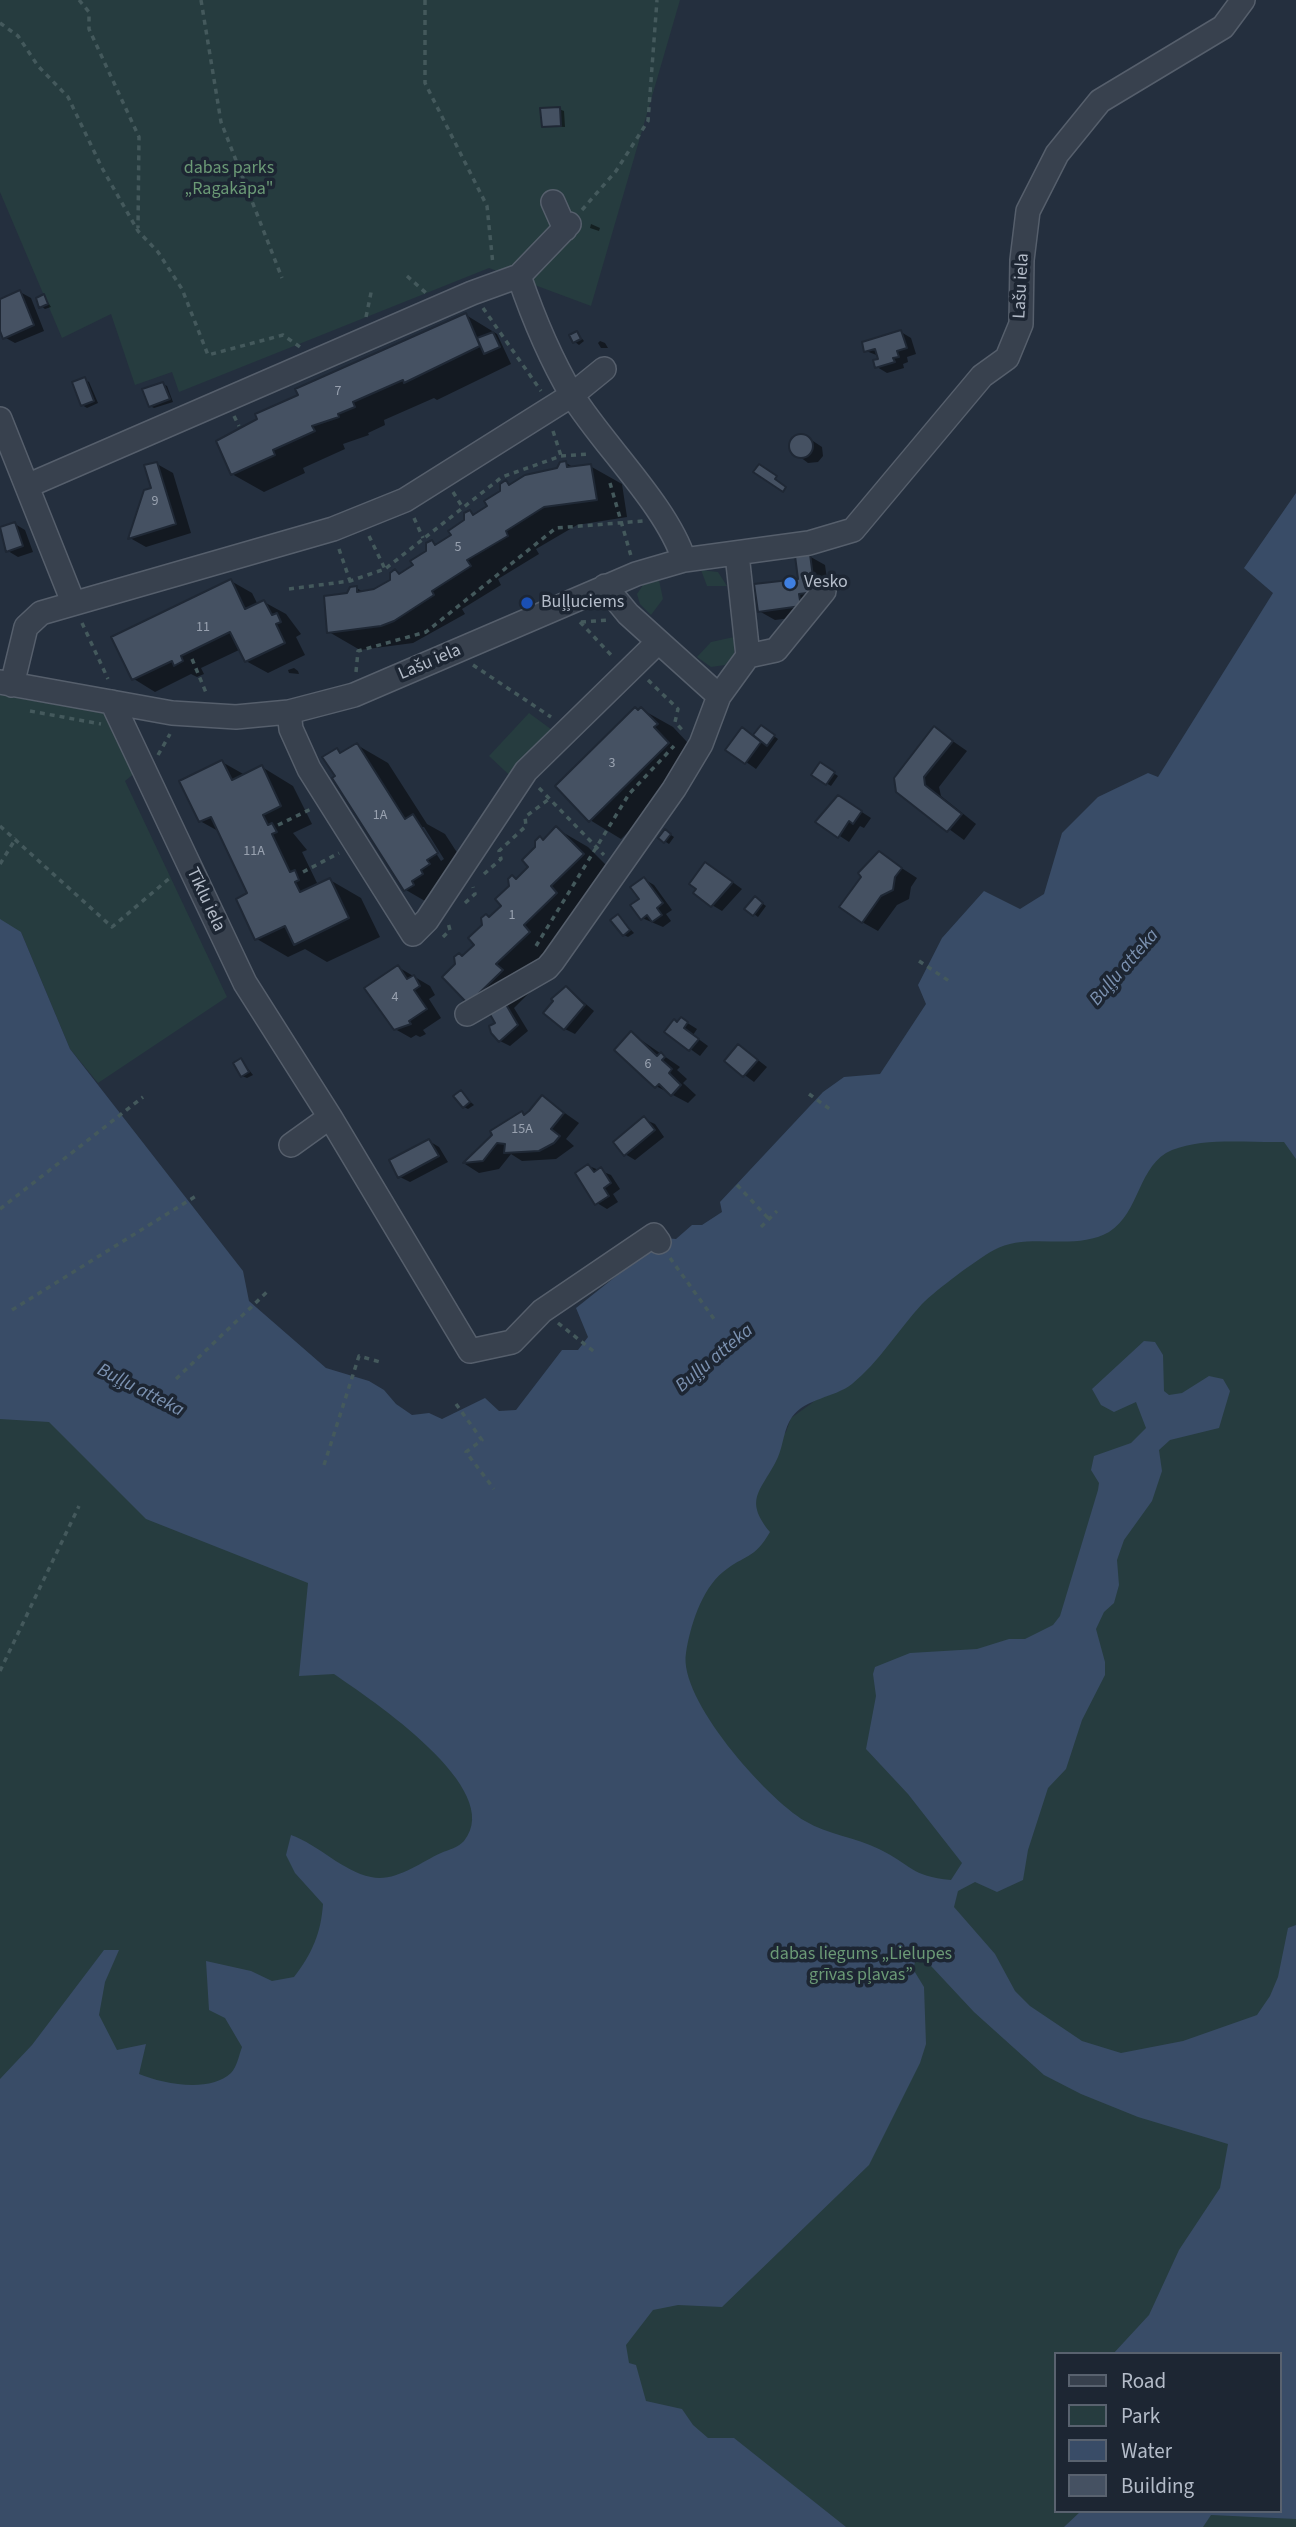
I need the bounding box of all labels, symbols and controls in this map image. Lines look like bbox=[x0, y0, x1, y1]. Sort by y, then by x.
park label: dabas parks „Ragakāpa" bbox=[184, 158, 274, 200]
street label: Lašu iela bbox=[1009, 253, 1035, 319]
house number: 7 bbox=[335, 384, 341, 400]
house number: 9 bbox=[152, 494, 158, 510]
house number: 5 bbox=[455, 540, 461, 556]
place label: Vesko bbox=[804, 572, 848, 594]
marker: Vesko bbox=[782, 575, 798, 591]
place label: Buļļuciems bbox=[541, 592, 624, 614]
marker: Buļļuciems bbox=[519, 595, 535, 611]
house number: 11 bbox=[196, 620, 210, 636]
street label: Lašu iela bbox=[396, 640, 464, 686]
house number: 3 bbox=[609, 756, 615, 772]
house number: 1A bbox=[373, 808, 387, 824]
house number: 11A bbox=[243, 844, 265, 860]
street label: Tīklu iela bbox=[181, 865, 229, 935]
house number: 1 bbox=[509, 908, 515, 924]
water label: Buļļu atteka bbox=[1086, 925, 1164, 1011]
house number: 4 bbox=[392, 990, 398, 1006]
house number: 6 bbox=[645, 1057, 651, 1073]
house number: 15A bbox=[511, 1122, 533, 1138]
water label: Buļļu atteka bbox=[672, 1320, 758, 1398]
water label: Buļļu atteka bbox=[93, 1359, 187, 1423]
park label: dabas liegums „Lielupes grīvas pļavas” bbox=[770, 1944, 952, 1986]
legend bbox=[1054, 2352, 1282, 2513]
text: Road bbox=[1121, 2366, 1166, 2396]
text: Park bbox=[1121, 2401, 1160, 2431]
text: Water bbox=[1121, 2436, 1172, 2466]
text: Building bbox=[1121, 2471, 1194, 2501]

